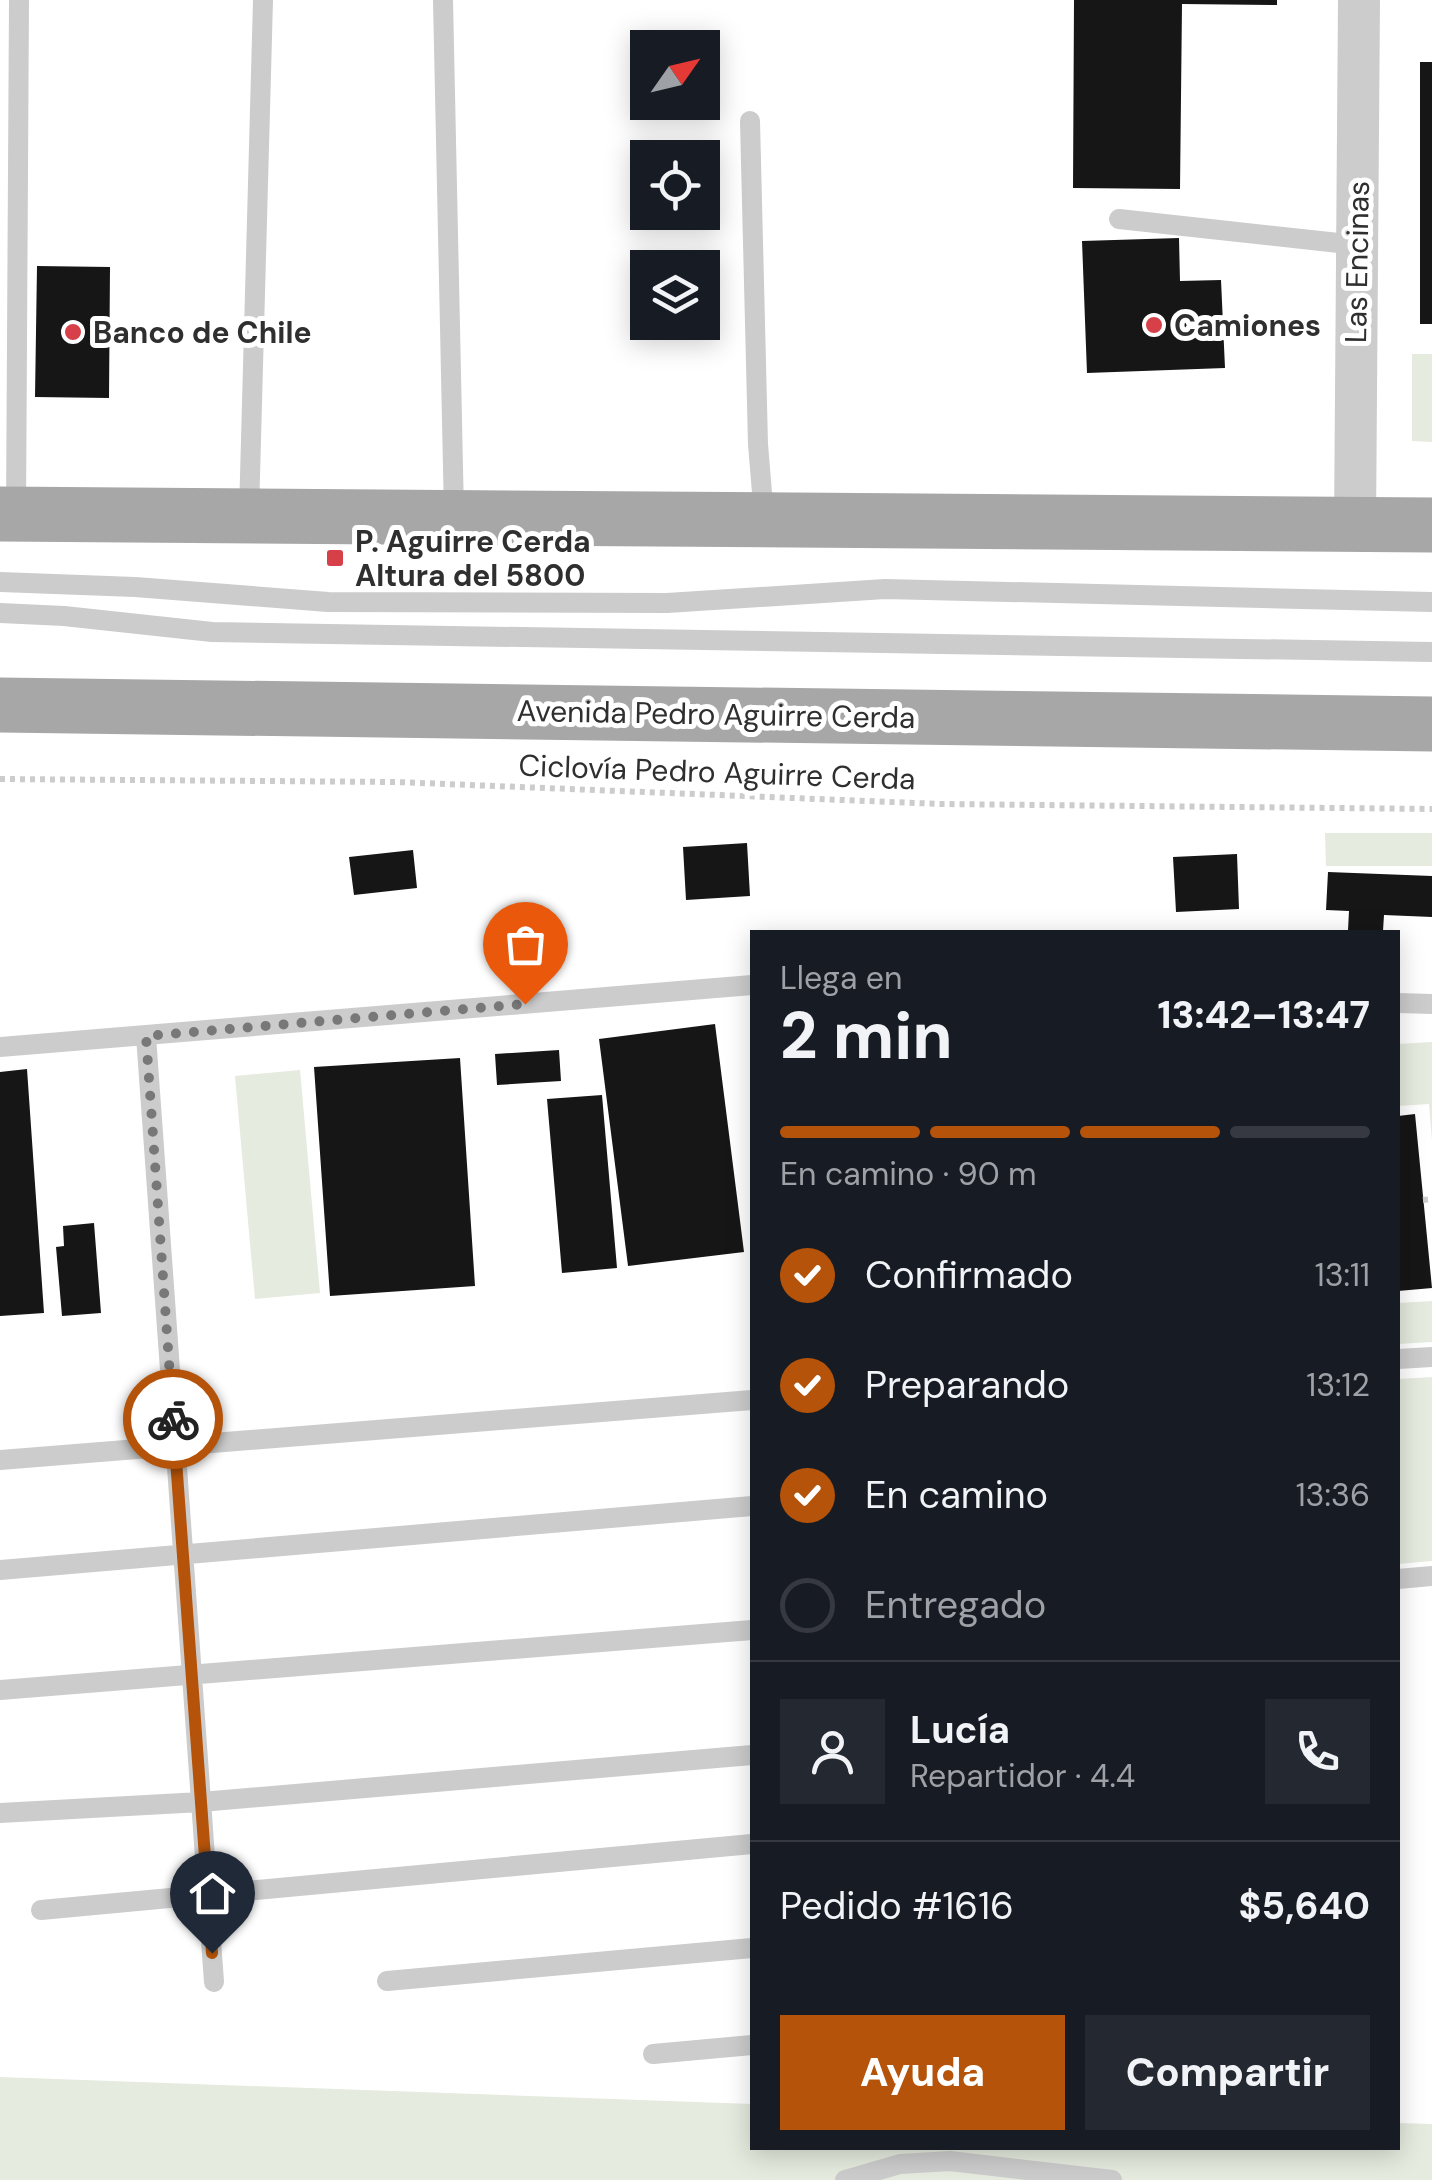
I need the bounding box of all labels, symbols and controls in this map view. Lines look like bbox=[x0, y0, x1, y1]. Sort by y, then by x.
north arrow bbox=[630, 30, 720, 120]
map controls bbox=[630, 30, 720, 340]
button: locate bbox=[630, 140, 720, 230]
street label: Las Encinas bbox=[1336, 181, 1378, 343]
button: layers bbox=[630, 250, 720, 340]
place label: Camiones bbox=[1174, 306, 1321, 345]
place label: Banco de Chile bbox=[93, 313, 312, 352]
marker: Camiones bbox=[1143, 314, 1165, 336]
marker: Banco de Chile bbox=[62, 321, 84, 343]
place label: P. Aguirre Cerda Altura del 5800 bbox=[355, 522, 591, 595]
marker: P. Aguirre Cerda Altura del 5800 bbox=[324, 547, 346, 569]
street label: Avenida Pedro Aguirre Cerda bbox=[516, 691, 916, 737]
street label: Ciclovía Pedro Aguirre Cerda bbox=[518, 746, 916, 798]
pin bbox=[483, 902, 568, 1005]
icon: bag bbox=[498, 917, 553, 972]
text: Llega en bbox=[780, 957, 902, 999]
text: 13:42–13:47 bbox=[1158, 990, 1370, 1040]
text: 2 min bbox=[780, 994, 953, 1078]
text: En camino · 90 m bbox=[780, 1153, 1037, 1195]
icon: check bbox=[780, 1248, 835, 1303]
text: Confirmado bbox=[865, 1250, 1073, 1300]
text: 13:11 bbox=[1315, 1254, 1370, 1296]
icon: check bbox=[780, 1358, 835, 1413]
text: Preparando bbox=[865, 1360, 1069, 1410]
text: 13:12 bbox=[1306, 1364, 1370, 1406]
courier bbox=[123, 1369, 223, 1469]
icon: bike bbox=[146, 1392, 201, 1447]
icon: check bbox=[780, 1468, 835, 1523]
text: En camino bbox=[865, 1470, 1048, 1520]
text: 13:36 bbox=[1296, 1474, 1370, 1516]
text: Entregado bbox=[865, 1580, 1046, 1630]
button: person bbox=[780, 1699, 885, 1804]
button: phone bbox=[1265, 1699, 1370, 1804]
text: Lucía bbox=[910, 1705, 1010, 1755]
text: Repartidor · 4.4 bbox=[910, 1755, 1135, 1797]
pin bbox=[170, 1851, 255, 1954]
icon: home bbox=[185, 1866, 240, 1921]
text: Pedido #1616 bbox=[780, 1881, 1014, 1931]
text: $5,640 bbox=[1239, 1881, 1370, 1931]
button: Ayuda bbox=[780, 2015, 1065, 2130]
button: Compartir bbox=[1085, 2015, 1370, 2130]

